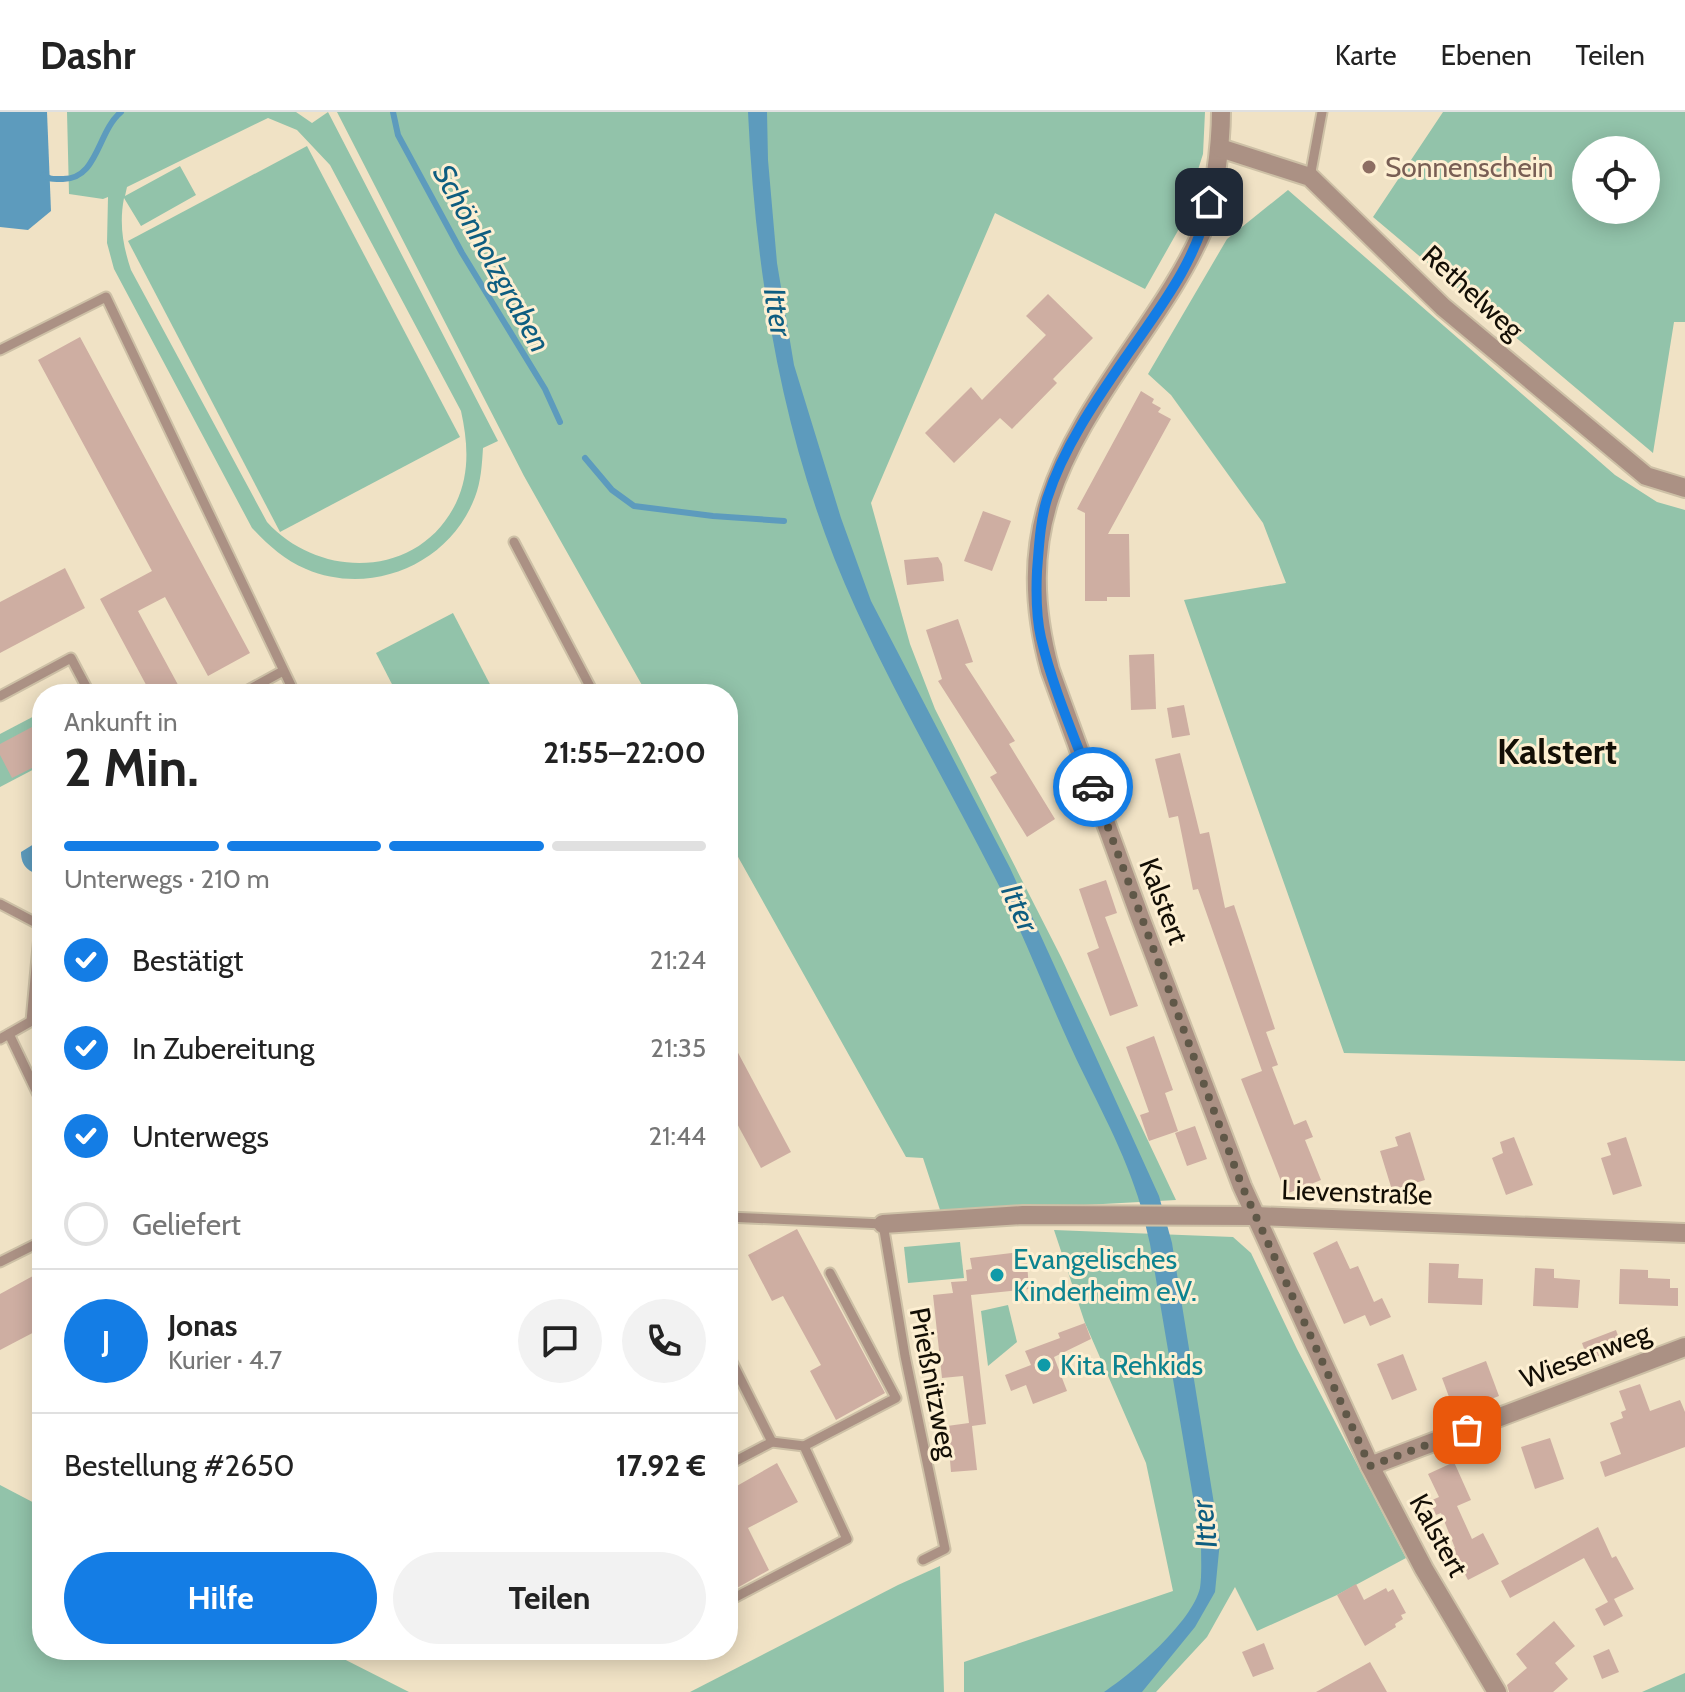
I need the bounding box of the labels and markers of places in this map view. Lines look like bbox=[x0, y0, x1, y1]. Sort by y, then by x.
place label: Sonnenschein bbox=[1385, 150, 1553, 184]
marker: Sonnenschein bbox=[1360, 158, 1378, 176]
pin bbox=[1175, 168, 1243, 236]
place label: Evangelisches Kinderheim e.V. bbox=[1013, 1242, 1197, 1308]
marker: Evangelisches Kinderheim e.V. bbox=[988, 1266, 1006, 1284]
place label: Kita Rehkids bbox=[1060, 1348, 1203, 1382]
marker: Kita Rehkids bbox=[1035, 1356, 1053, 1374]
pin bbox=[1433, 1396, 1501, 1464]

